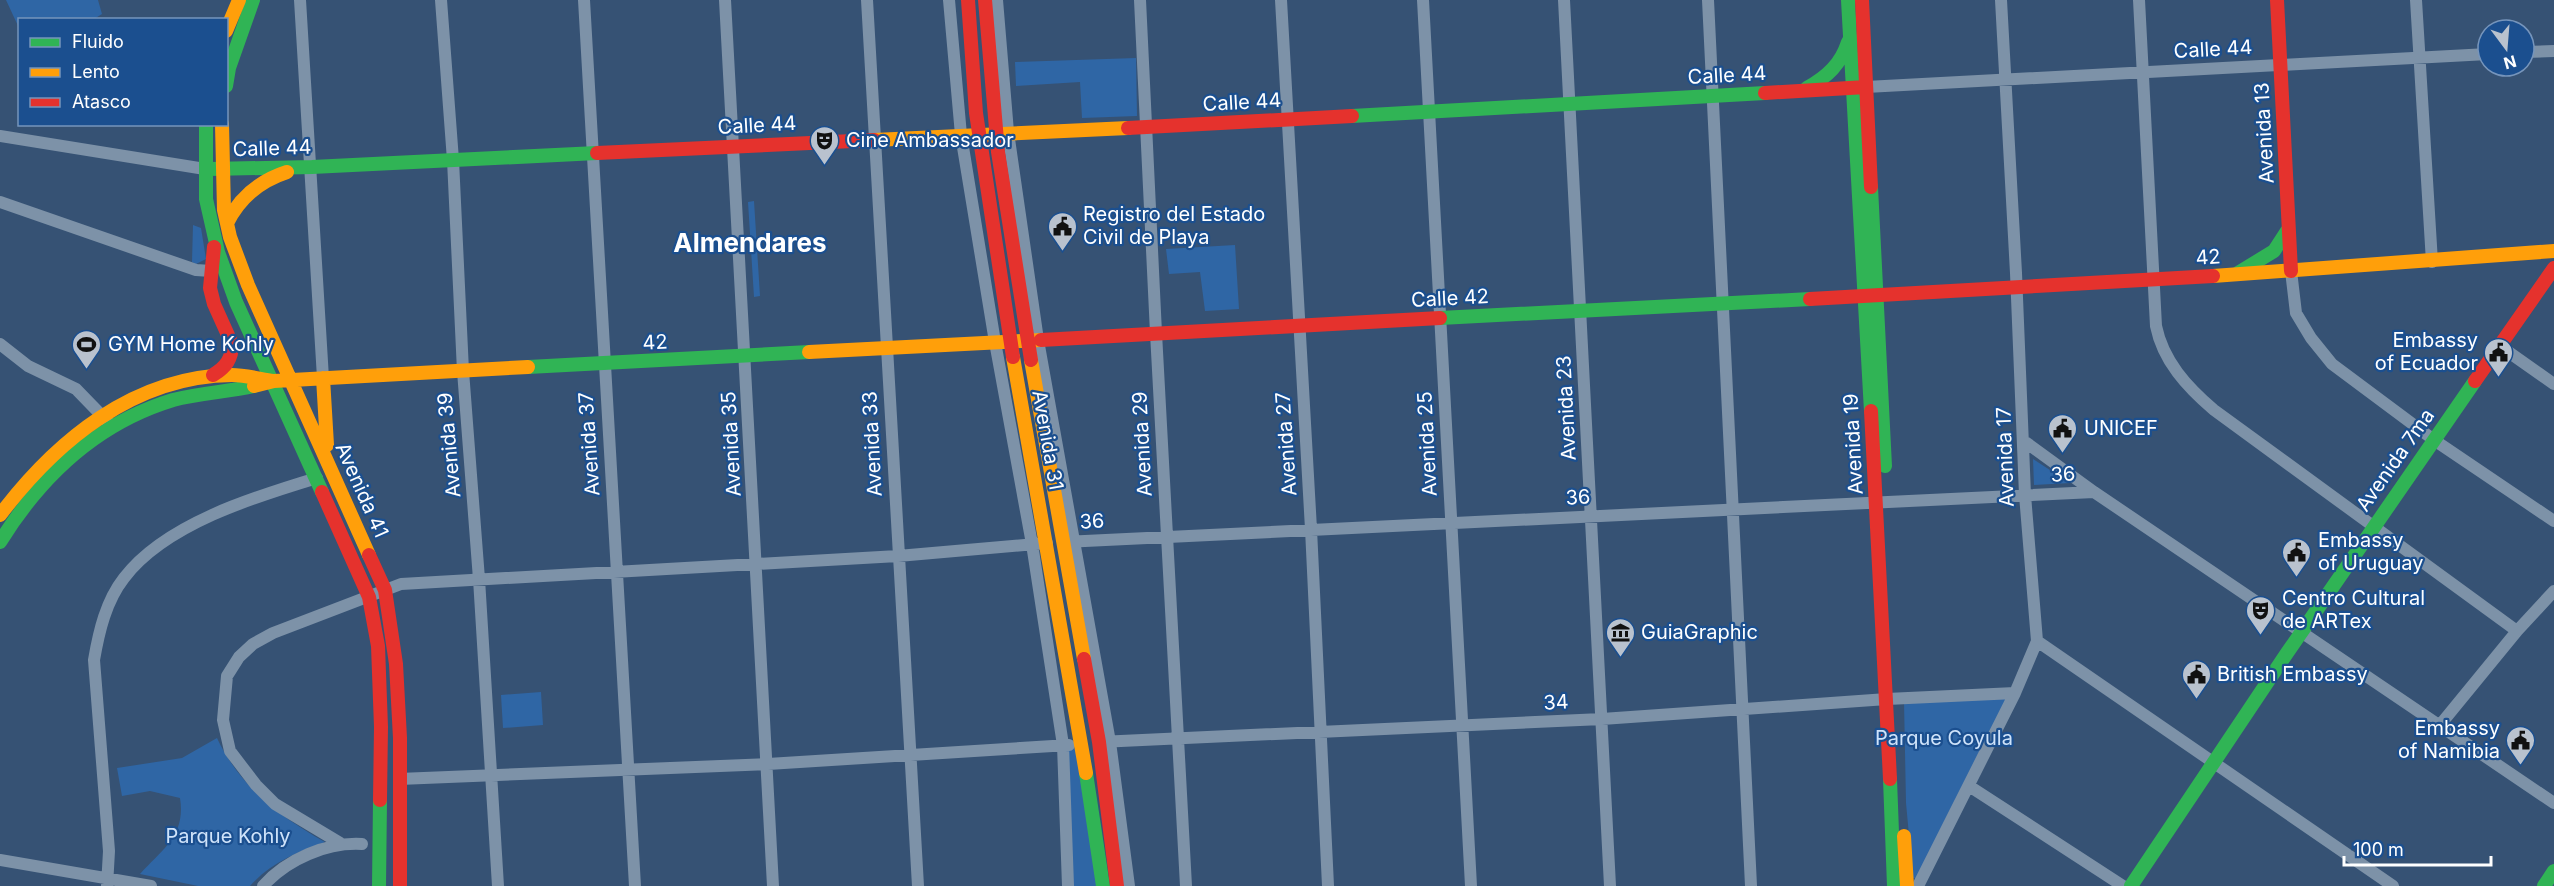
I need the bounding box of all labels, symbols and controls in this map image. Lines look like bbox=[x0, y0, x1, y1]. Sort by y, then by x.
legend bbox=[18, 18, 228, 126]
north arrow bbox=[2476, 18, 2536, 78]
text: Fluido bbox=[72, 31, 124, 52]
street label: Calle 44 bbox=[2173, 35, 2253, 63]
text: N bbox=[2502, 51, 2519, 74]
text: Lento bbox=[72, 61, 120, 82]
street label: Calle 44 bbox=[1687, 61, 1767, 89]
street label: Avenida 13 bbox=[2249, 82, 2279, 184]
street label: Calle 44 bbox=[1202, 88, 1282, 116]
text: Atasco bbox=[72, 91, 131, 112]
street label: Calle 44 bbox=[717, 111, 797, 139]
theatre icon: Cine Ambassador bbox=[809, 124, 841, 166]
place label: Cine Ambassador bbox=[846, 128, 1014, 152]
street label: Calle 44 bbox=[232, 135, 312, 161]
place label: Registro del Estado Civil de Playa bbox=[1083, 202, 1265, 249]
public building icon: Registro del Estado Civil de Playa bbox=[1046, 210, 1078, 252]
district label: Almendares bbox=[673, 227, 827, 258]
street label: 42 bbox=[2195, 244, 2221, 270]
street label: Calle 42 bbox=[1410, 284, 1490, 312]
sports icon: GYM Home Kohly bbox=[71, 328, 103, 370]
place label: Embassy of Ecuador bbox=[2375, 328, 2478, 375]
street label: 42 bbox=[642, 329, 668, 355]
place label: GYM Home Kohly bbox=[108, 332, 274, 356]
public building icon: Embassy of Ecuador bbox=[2483, 336, 2515, 378]
street label: Avenida 23 bbox=[1551, 355, 1581, 461]
street label: Avenida 31 bbox=[1027, 388, 1069, 492]
street label: Avenida 39 bbox=[432, 391, 466, 499]
street label: Avenida 37 bbox=[573, 391, 605, 497]
street label: Avenida 35 bbox=[716, 391, 746, 497]
street label: Avenida 33 bbox=[857, 391, 887, 497]
street label: Avenida 29 bbox=[1127, 391, 1157, 497]
street label: Avenida 27 bbox=[1270, 391, 1302, 497]
street label: Avenida 25 bbox=[1412, 391, 1442, 497]
street label: Avenida 19 bbox=[1838, 393, 1868, 495]
street label: Avenida 7ma bbox=[2351, 404, 2439, 516]
street label: Avenida 17 bbox=[1991, 407, 2019, 507]
public building icon: UNICEF bbox=[2047, 412, 2079, 454]
place label: UNICEF bbox=[2084, 416, 2158, 440]
street label: Avenida 41 bbox=[330, 439, 394, 541]
street label: 36 bbox=[2050, 461, 2076, 487]
street label: 36 bbox=[1565, 484, 1591, 510]
street label: 36 bbox=[1079, 508, 1105, 534]
place label: Embassy of Uruguay bbox=[2318, 528, 2424, 575]
public building icon: Embassy of Uruguay bbox=[2281, 536, 2313, 578]
place label: Centro Cultural de ARTex bbox=[2282, 586, 2425, 633]
theatre icon: Centro Cultural de ARTex bbox=[2245, 594, 2277, 636]
museum icon: GuiaGraphic bbox=[1604, 616, 1636, 658]
place label: GuiaGraphic bbox=[1641, 620, 1758, 644]
public building icon: British Embassy bbox=[2180, 658, 2212, 700]
place label: British Embassy bbox=[2217, 662, 2368, 686]
street label: 34 bbox=[1543, 689, 1569, 715]
place label: Embassy of Namibia bbox=[2398, 716, 2500, 763]
public building icon: Embassy of Namibia bbox=[2505, 724, 2537, 766]
park label: Parque Coyula bbox=[1875, 726, 2013, 750]
park label: Parque Kohly bbox=[165, 824, 291, 848]
scale bar bbox=[2344, 829, 2491, 867]
text: 100 m bbox=[2353, 839, 2404, 860]

